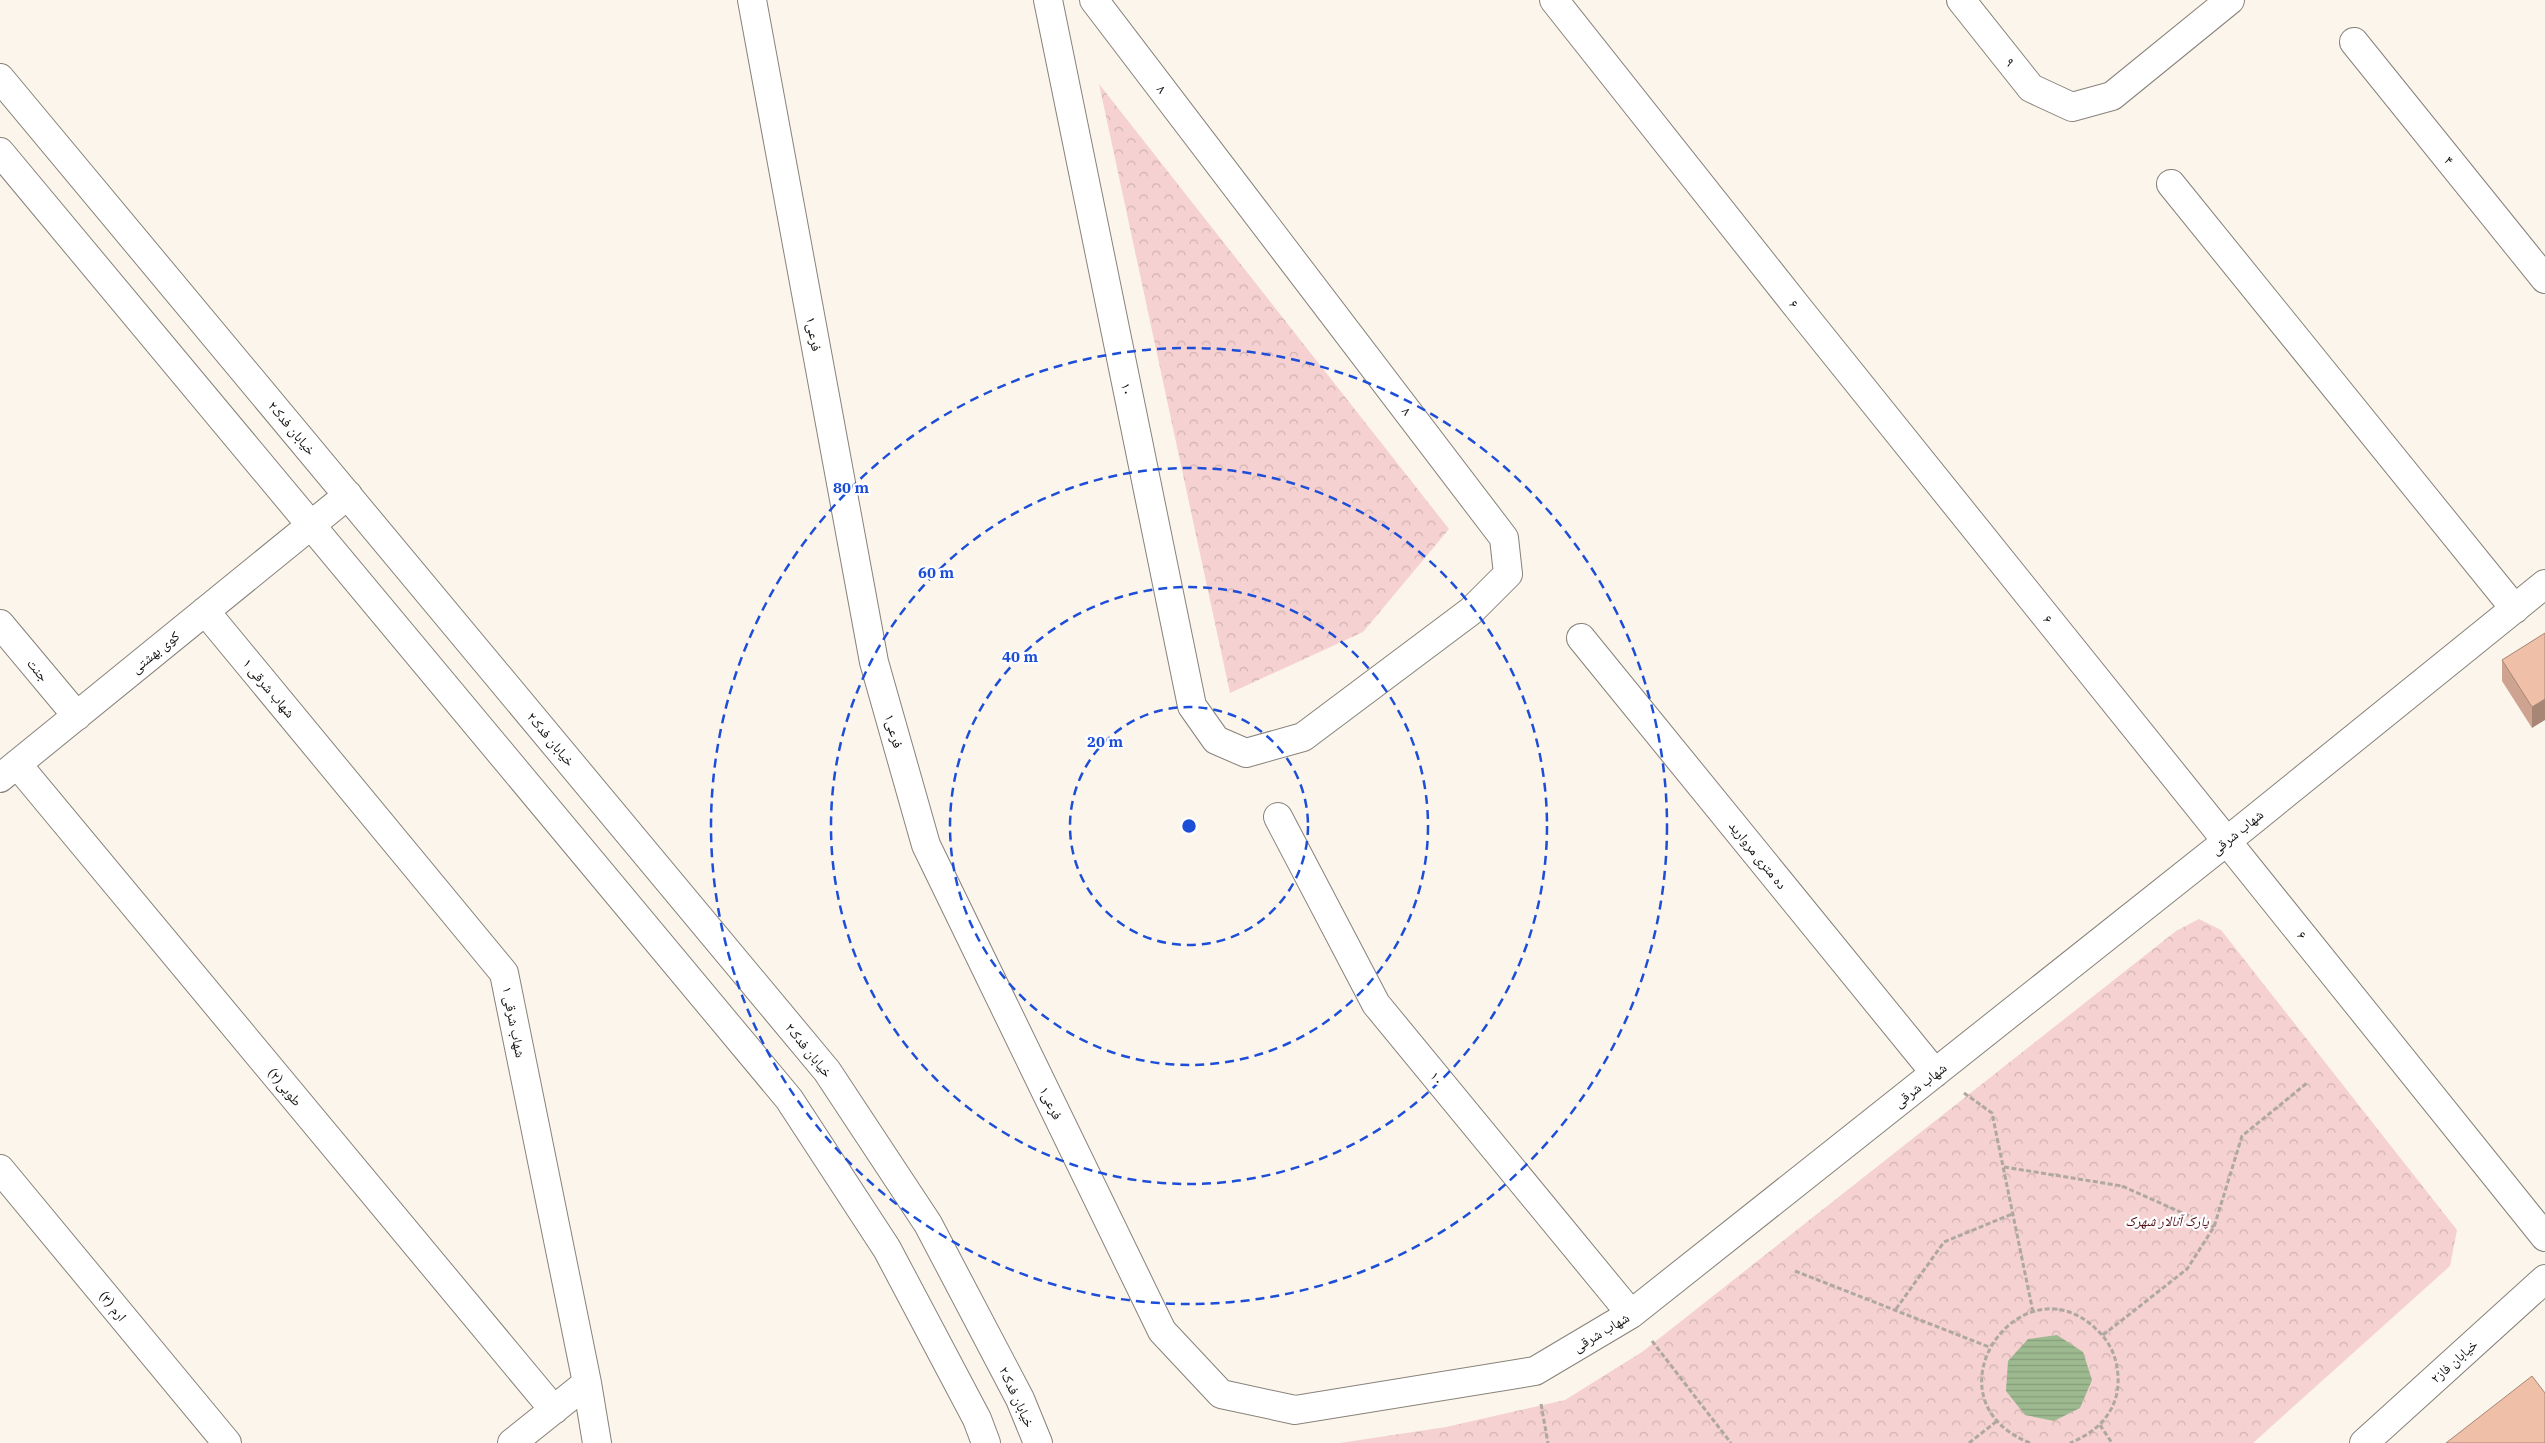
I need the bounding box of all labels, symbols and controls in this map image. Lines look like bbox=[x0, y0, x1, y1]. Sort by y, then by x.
street label: ۹ bbox=[2001, 54, 2019, 70]
street label: ۸ bbox=[1153, 81, 1171, 97]
street label: ۴ bbox=[2440, 152, 2458, 168]
street label: ۶ bbox=[1785, 296, 1803, 312]
street label: فرعی۱ bbox=[802, 315, 826, 353]
street label: ۱۰ bbox=[1117, 381, 1137, 397]
street label: خیابان فدک۲ bbox=[264, 397, 320, 459]
street label: ۸ bbox=[1398, 403, 1416, 419]
text: 80 m bbox=[833, 478, 869, 497]
text: 60 m bbox=[918, 563, 954, 582]
street label: ۶ bbox=[2039, 611, 2057, 627]
street label: کوی بهشتی bbox=[127, 627, 183, 677]
text: 40 m bbox=[1002, 647, 1038, 666]
street label: جنت bbox=[23, 655, 53, 685]
street label: شهاب شرقی ۱ bbox=[239, 655, 299, 721]
street label: خیابان فدک۲ bbox=[523, 708, 579, 770]
street label: فرعی۱ bbox=[881, 712, 907, 750]
text: 20 m bbox=[1087, 732, 1123, 751]
street label: شهاب شرقی bbox=[2207, 805, 2267, 859]
centre of rings bbox=[1180, 817, 1198, 835]
street label: ده متری مروارید bbox=[1725, 817, 1791, 893]
street label: ۶ bbox=[2293, 927, 2311, 943]
street label: شهاب شرقی ۱ bbox=[498, 985, 530, 1059]
street label: خیابان فدک۲ bbox=[781, 1019, 837, 1081]
street label: شهاب شرقی bbox=[1890, 1059, 1950, 1111]
street label: طوبی(۲) bbox=[264, 1064, 306, 1110]
street label: ۱۰ bbox=[1426, 1067, 1448, 1089]
street label: فرعی۱ bbox=[1035, 1084, 1067, 1123]
park label: پارک آنالار شهرک bbox=[2125, 1212, 2209, 1230]
street label: ارم (۳) bbox=[94, 1287, 131, 1326]
street label: شهاب شرقی bbox=[1570, 1308, 1632, 1356]
street label: خیابان فاز۲ bbox=[2427, 1335, 2481, 1387]
street label: خیابان فدک۲ bbox=[995, 1364, 1039, 1430]

